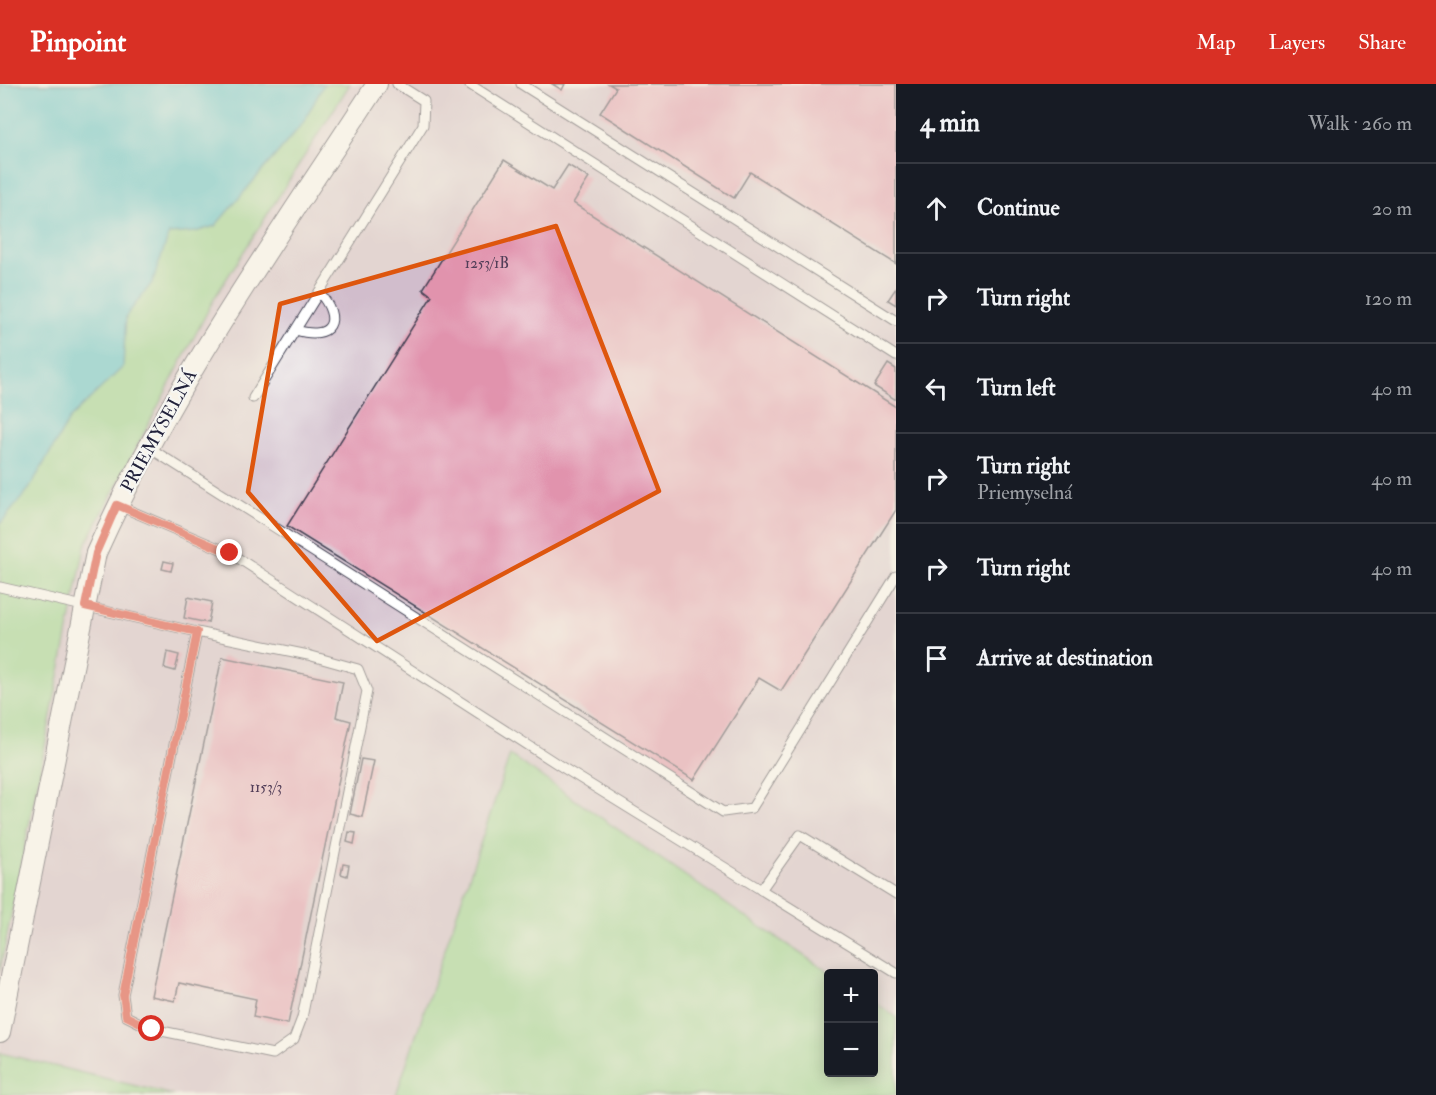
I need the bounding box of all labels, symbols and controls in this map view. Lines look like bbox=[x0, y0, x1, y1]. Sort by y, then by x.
text: Pinpoint bbox=[30, 25, 126, 60]
text: Map bbox=[1196, 29, 1236, 56]
text: Layers bbox=[1269, 29, 1325, 56]
text: Share bbox=[1358, 29, 1406, 56]
text: 4 min bbox=[920, 107, 980, 139]
text: Walk · 260 m bbox=[1308, 111, 1412, 136]
icon: ahead bbox=[920, 192, 953, 225]
text: Continue bbox=[977, 194, 1060, 222]
text: 20 m bbox=[1372, 196, 1412, 221]
house number: 1253/1B bbox=[465, 254, 509, 273]
icon: right bbox=[920, 282, 953, 315]
text: Turn right bbox=[977, 284, 1070, 312]
text: 120 m bbox=[1365, 286, 1412, 311]
street label: PRIEMYSELNÁ bbox=[116, 365, 202, 496]
icon: left bbox=[920, 372, 953, 405]
text: Turn left bbox=[977, 374, 1056, 402]
text: 40 m bbox=[1371, 376, 1412, 401]
text: Turn right bbox=[977, 452, 1070, 480]
icon: right bbox=[920, 462, 953, 495]
text: 40 m bbox=[1371, 466, 1412, 491]
text: Priemyselná bbox=[977, 480, 1072, 505]
route end bbox=[216, 539, 242, 565]
icon: right bbox=[920, 552, 953, 585]
text: Turn right bbox=[977, 554, 1070, 582]
text: 40 m bbox=[1371, 556, 1412, 581]
icon: arrive bbox=[920, 642, 953, 675]
text: Arrive at destination bbox=[977, 644, 1153, 672]
house number: 1153/3 bbox=[250, 778, 282, 797]
map controls bbox=[824, 969, 878, 1077]
button: + bbox=[824, 969, 878, 1023]
route start bbox=[138, 1015, 164, 1041]
button: − bbox=[824, 1023, 878, 1077]

